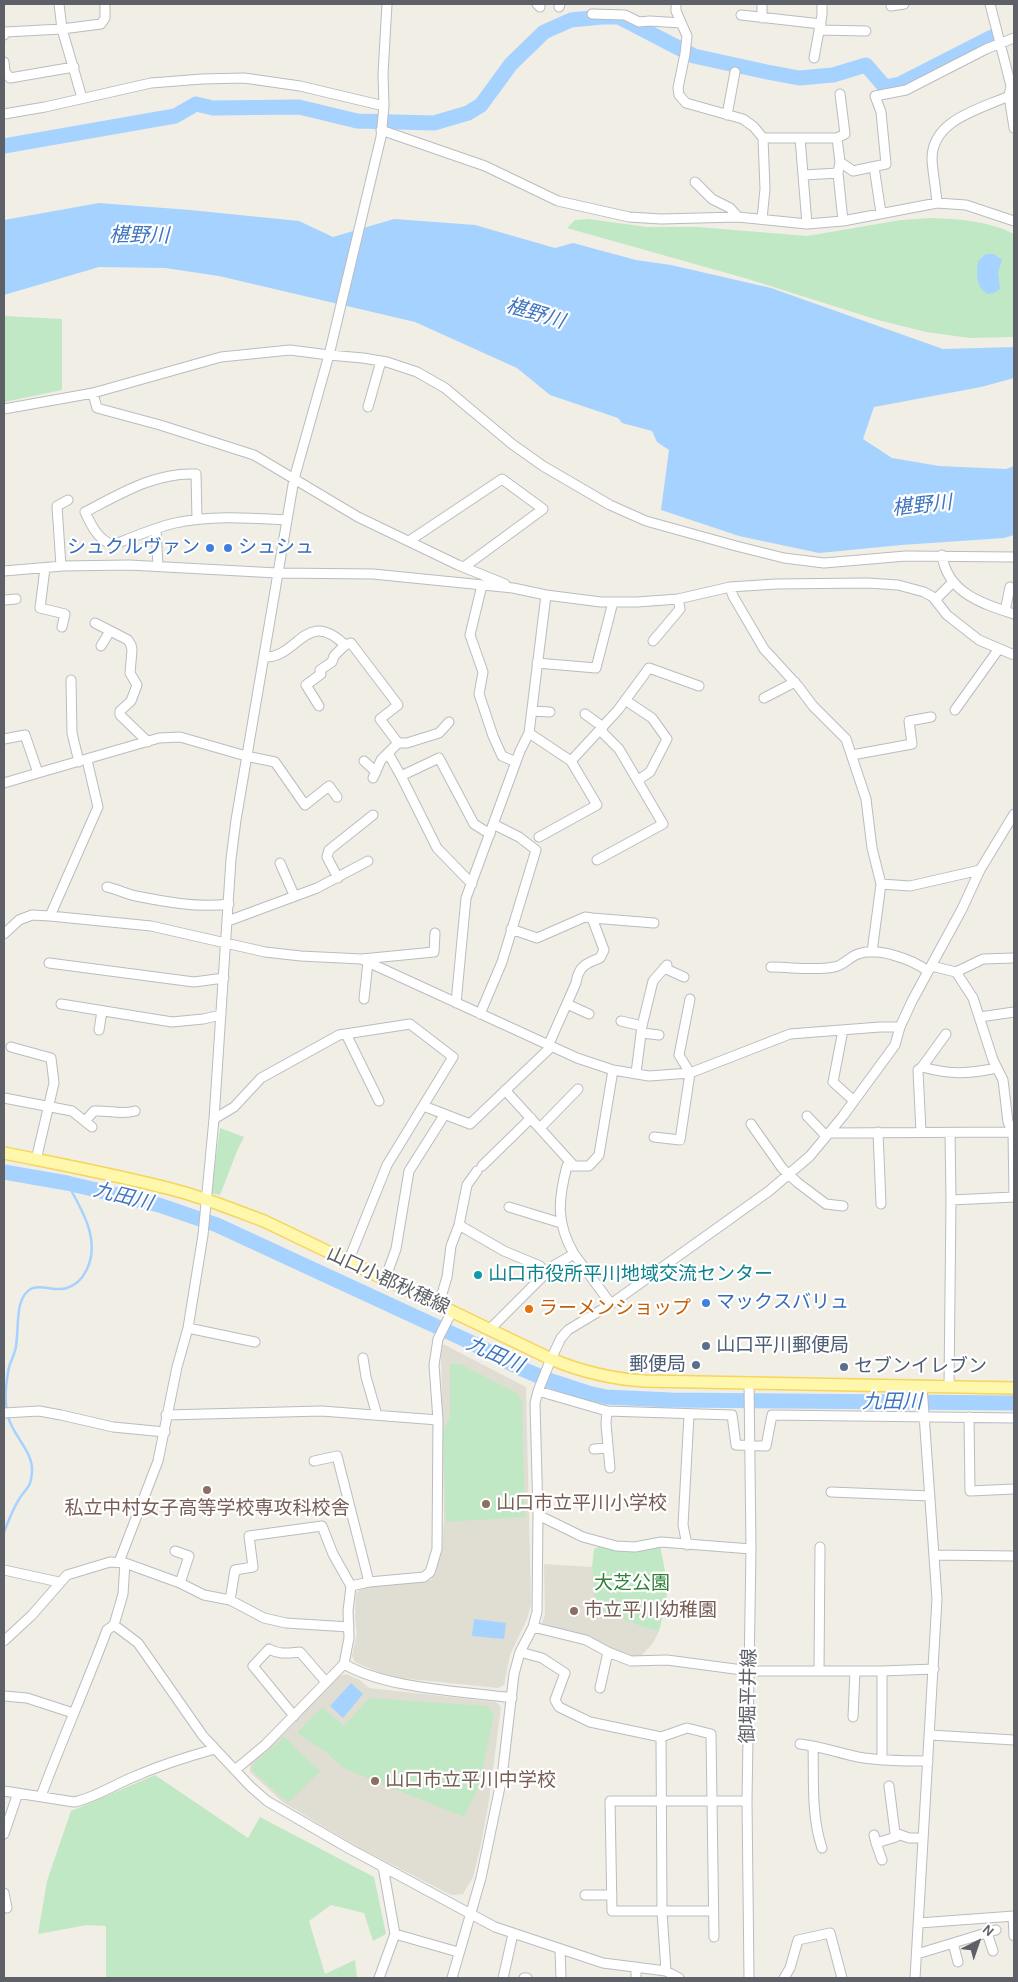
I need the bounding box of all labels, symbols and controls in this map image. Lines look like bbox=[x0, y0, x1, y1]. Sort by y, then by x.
water label: 椹野川 bbox=[109, 223, 169, 249]
water label: 椹野川 bbox=[503, 294, 567, 334]
water label: 椹野川 bbox=[891, 491, 953, 521]
place label: シュクルヴァン bbox=[67, 537, 200, 559]
place label: シュシュ bbox=[238, 537, 314, 559]
marker: シュクルヴァン bbox=[204, 542, 216, 554]
marker: シュシュ bbox=[222, 542, 234, 554]
water label: 九田川 bbox=[91, 1178, 155, 1216]
street label: 山口小郡秋穂線 bbox=[323, 1243, 453, 1319]
place label: 山口市役所平川地域交流センター bbox=[488, 1264, 773, 1286]
marker: 山口市役所平川地域交流センター bbox=[472, 1269, 484, 1281]
place label: マックスバリュ bbox=[716, 1292, 849, 1314]
marker: マックスバリュ bbox=[700, 1297, 712, 1309]
place label: ラーメンショップ bbox=[539, 1298, 691, 1320]
marker: ラーメンショップ bbox=[523, 1303, 535, 1315]
water label: 九田川 bbox=[463, 1332, 527, 1378]
place label: 山口平川郵便局 bbox=[716, 1335, 849, 1357]
marker: 山口平川郵便局 bbox=[700, 1340, 712, 1352]
place label: 郵便局 bbox=[629, 1354, 686, 1376]
place label: セブンイレブン bbox=[854, 1356, 987, 1378]
marker: 郵便局 bbox=[690, 1359, 702, 1371]
marker: セブンイレブン bbox=[838, 1361, 850, 1373]
water label: 九田川 bbox=[862, 1390, 922, 1414]
marker: 私立中村女子高等学校専攻科校舎 bbox=[201, 1484, 213, 1496]
place label: 山口市立平川小学校 bbox=[496, 1493, 667, 1515]
place label: 私立中村女子高等学校専攻科校舎 bbox=[65, 1498, 349, 1520]
marker: 山口市立平川小学校 bbox=[480, 1498, 492, 1510]
park label: 大芝公園 bbox=[594, 1573, 670, 1595]
place label: 市立平川幼稚園 bbox=[584, 1600, 717, 1622]
marker: 市立平川幼稚園 bbox=[568, 1605, 580, 1617]
street label: 御堀平井線 bbox=[737, 1648, 761, 1744]
place label: 山口市立平川中学校 bbox=[385, 1770, 556, 1792]
marker: 山口市立平川中学校 bbox=[369, 1775, 381, 1787]
north arrow bbox=[953, 1917, 1003, 1967]
text: N bbox=[979, 1921, 998, 1940]

